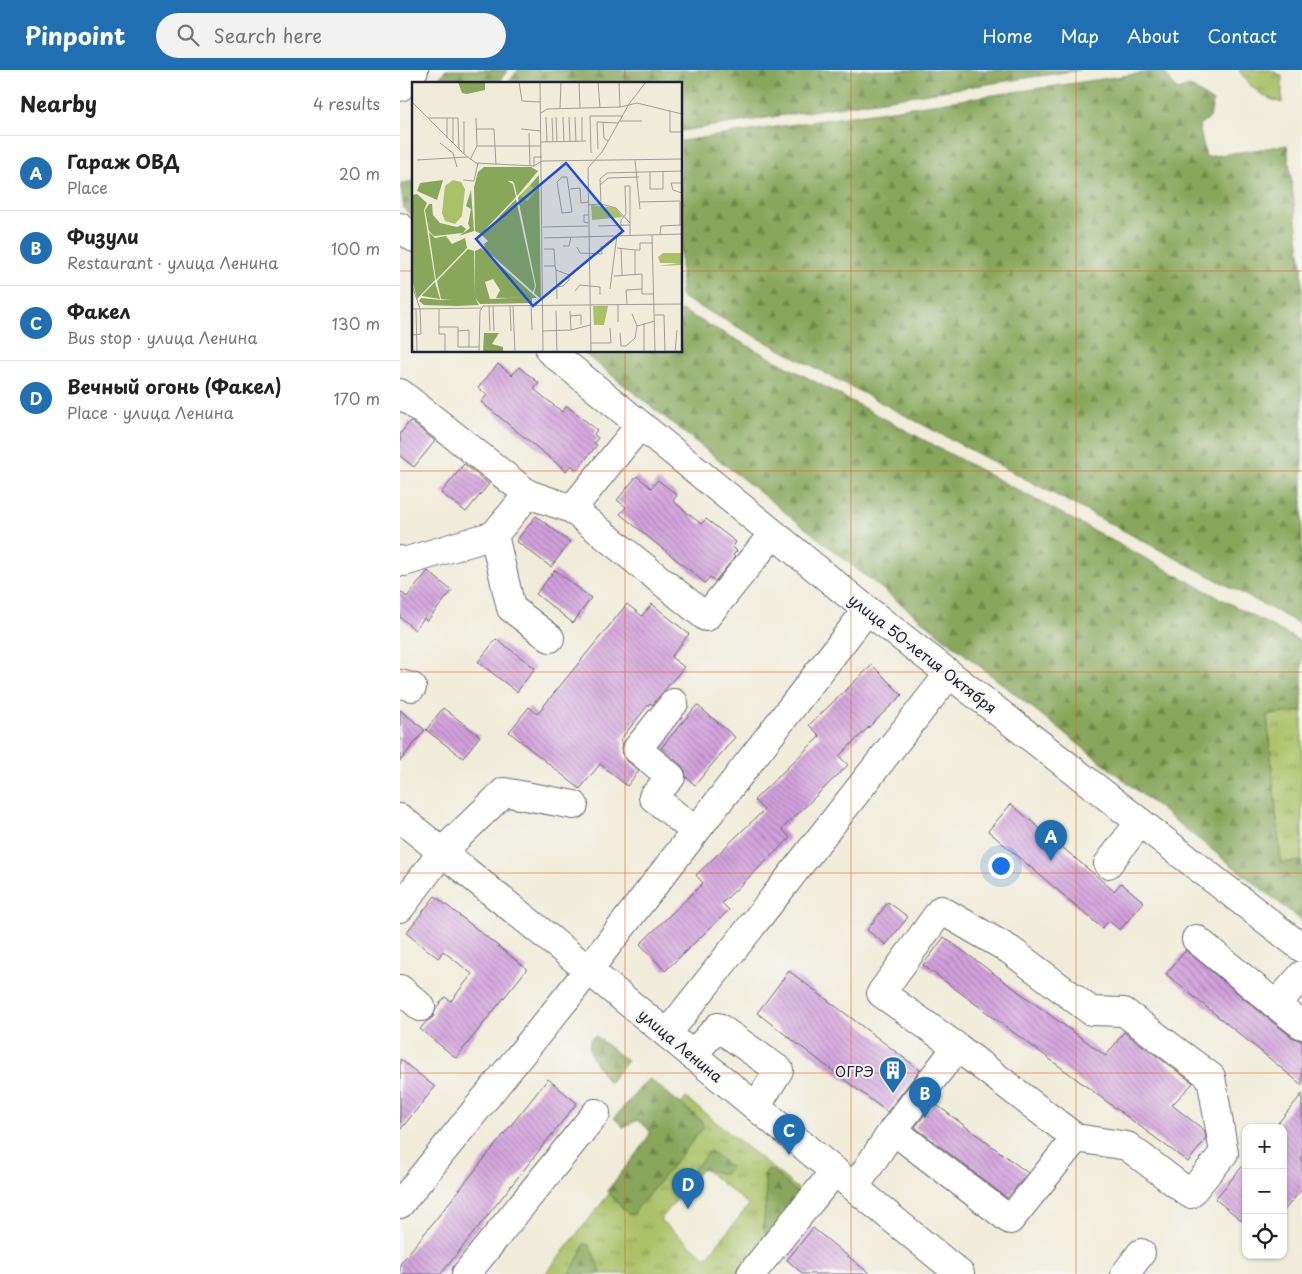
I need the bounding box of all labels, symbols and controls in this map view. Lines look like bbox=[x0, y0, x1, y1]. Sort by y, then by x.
search box bbox=[156, 13, 506, 58]
text: Pinpoint bbox=[25, 17, 126, 53]
icon: search bbox=[174, 21, 202, 49]
text: Search here bbox=[214, 21, 322, 49]
text: Home bbox=[982, 22, 1032, 49]
text: Map bbox=[1060, 22, 1099, 49]
text: About bbox=[1127, 22, 1179, 49]
text: Contact bbox=[1207, 22, 1277, 49]
inset map bbox=[412, 82, 682, 352]
text: Nearby bbox=[20, 87, 97, 119]
text: 4 results bbox=[313, 91, 380, 115]
text: Гараж ОВД bbox=[67, 147, 180, 175]
text: A bbox=[30, 161, 42, 185]
text: 20 m bbox=[339, 161, 380, 185]
text: Place bbox=[67, 175, 108, 199]
text: Физули bbox=[67, 222, 139, 250]
text: B bbox=[31, 236, 41, 260]
text: 100 m bbox=[331, 236, 380, 260]
text: Restaurant · улица Ленина bbox=[67, 250, 278, 274]
text: Факел bbox=[67, 297, 130, 325]
text: C bbox=[30, 311, 42, 335]
text: 130 m bbox=[332, 311, 380, 335]
text: Bus stop · улица Ленина bbox=[67, 325, 258, 349]
text: Вечный огонь (Факел) bbox=[67, 372, 282, 400]
text: D bbox=[30, 386, 42, 410]
text: 170 m bbox=[334, 386, 380, 410]
text: Place · улица Ленина bbox=[67, 400, 234, 424]
street label: улица 50-летия Октября bbox=[844, 588, 1002, 718]
pin: A bbox=[1035, 820, 1067, 861]
your location bbox=[988, 853, 1014, 879]
street label: улица Ленина bbox=[634, 1003, 729, 1088]
building icon: ОГРЭ bbox=[878, 1055, 908, 1094]
place label: ОГРЭ bbox=[835, 1059, 874, 1082]
pin: B bbox=[909, 1077, 941, 1118]
pin: C bbox=[773, 1114, 805, 1155]
map controls bbox=[1242, 1124, 1287, 1259]
button: + bbox=[1242, 1124, 1287, 1169]
pin: D bbox=[672, 1168, 704, 1209]
button: − bbox=[1242, 1169, 1287, 1214]
button: locate bbox=[1242, 1214, 1287, 1259]

